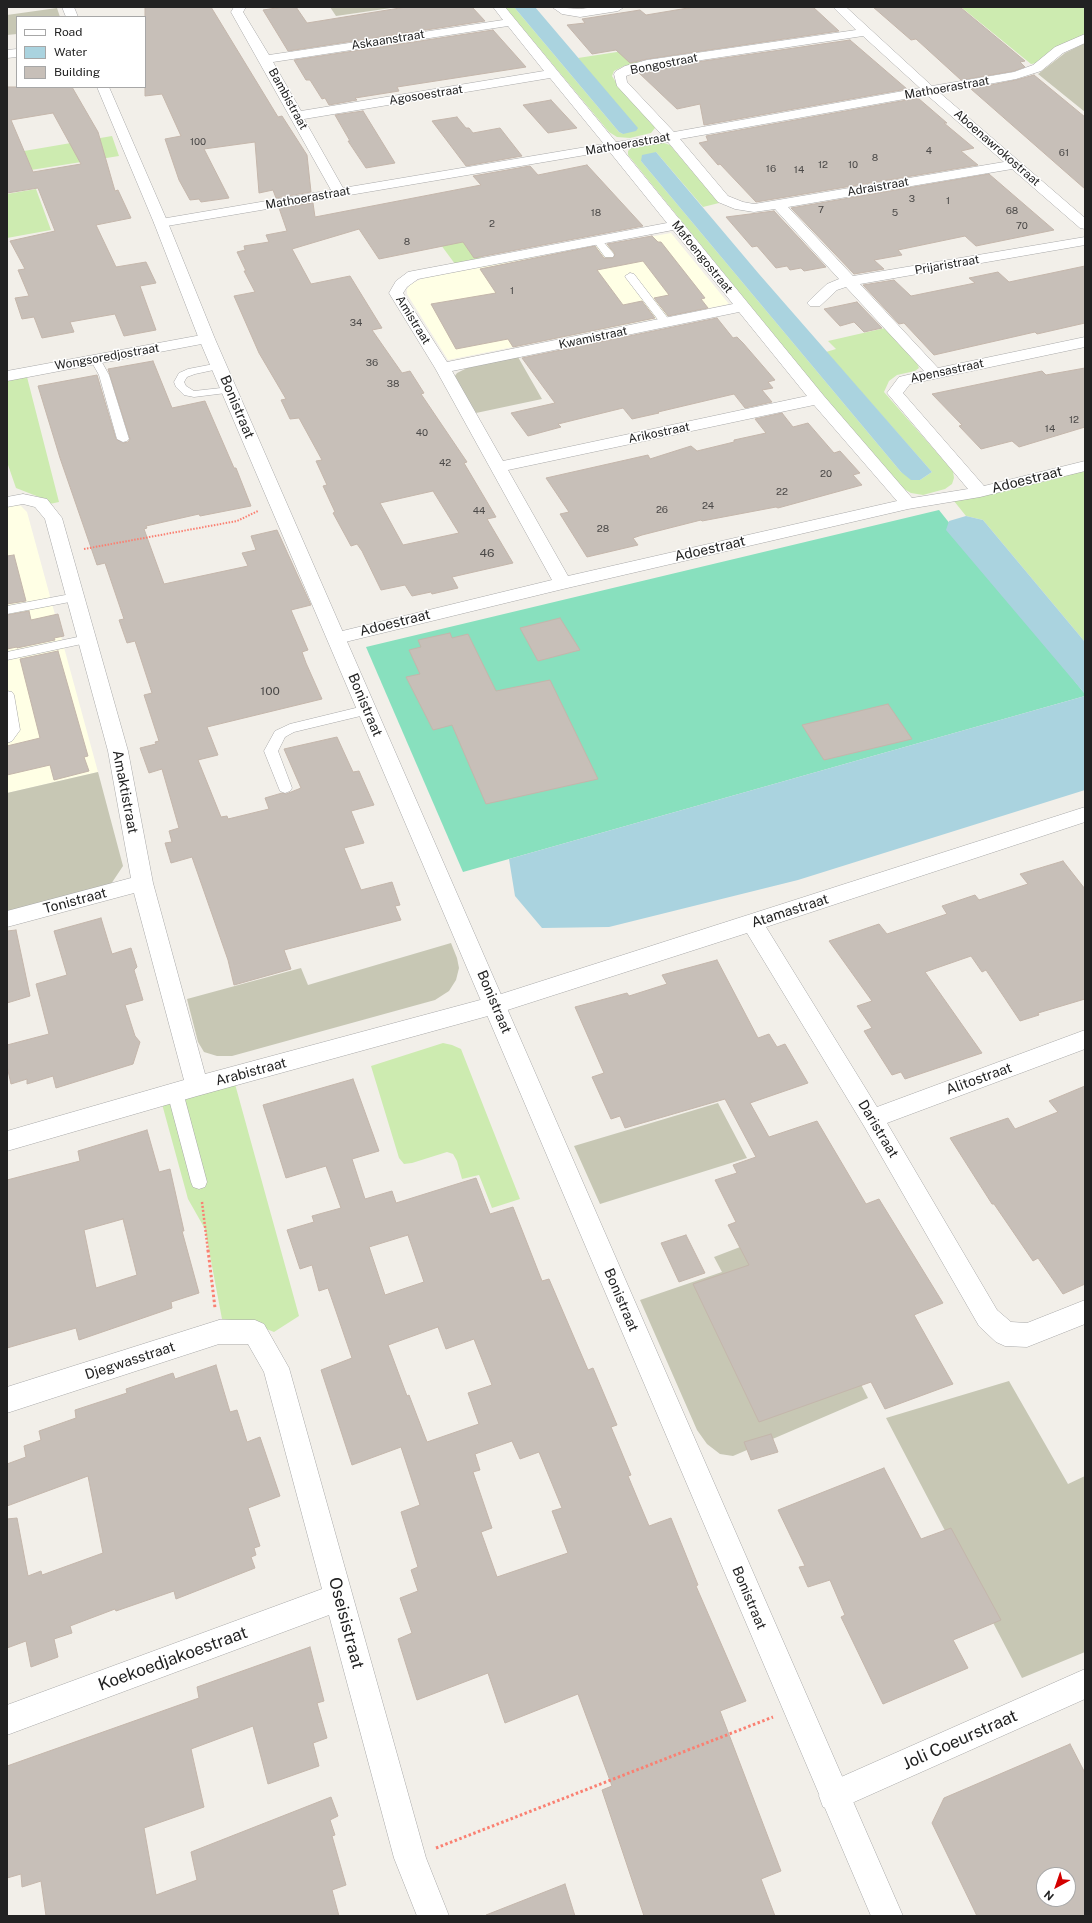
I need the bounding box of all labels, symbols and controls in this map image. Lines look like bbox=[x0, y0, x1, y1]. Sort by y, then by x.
legend bbox=[16, 16, 146, 88]
text: Road bbox=[54, 25, 82, 39]
street label: Askaanstraat bbox=[350, 27, 426, 53]
text: Water bbox=[54, 45, 87, 59]
street label: Bongostraat bbox=[629, 50, 699, 78]
text: Building bbox=[54, 65, 100, 79]
street label: Bambistraat bbox=[265, 66, 311, 132]
street label: Mathoerastraat bbox=[903, 73, 991, 103]
street label: Agosoestraat bbox=[388, 82, 464, 108]
street label: Aboenawrokostraat bbox=[951, 107, 1043, 189]
street label: Mathoerastraat bbox=[584, 129, 672, 159]
house number: 100 bbox=[190, 136, 206, 148]
house number: 4 bbox=[926, 145, 932, 157]
house number: 61 bbox=[1059, 147, 1069, 159]
house number: 8 bbox=[872, 152, 878, 164]
house number: 12 bbox=[818, 159, 828, 171]
house number: 10 bbox=[848, 159, 858, 171]
house number: 16 bbox=[766, 163, 776, 175]
house number: 14 bbox=[794, 164, 804, 176]
street label: Adraistraat bbox=[846, 174, 910, 200]
street label: Mathoerastraat bbox=[264, 183, 352, 213]
house number: 3 bbox=[909, 193, 915, 205]
house number: 1 bbox=[946, 195, 950, 207]
house number: 7 bbox=[818, 204, 824, 216]
house number: 68 bbox=[1006, 205, 1018, 217]
house number: 18 bbox=[591, 207, 601, 219]
house number: 5 bbox=[892, 207, 898, 219]
house number: 2 bbox=[489, 218, 495, 230]
street label: Mafoengostraat bbox=[668, 218, 736, 296]
house number: 70 bbox=[1016, 220, 1028, 232]
house number: 8 bbox=[404, 236, 410, 248]
street label: Prijaristraat bbox=[914, 252, 980, 278]
house number: 1 bbox=[510, 285, 514, 297]
street label: Amistraat bbox=[392, 293, 434, 347]
house number: 34 bbox=[350, 317, 362, 329]
street label: Kwamistraat bbox=[557, 324, 629, 352]
street label: Wongsoredjostraat bbox=[54, 341, 160, 373]
street label: Apensastraat bbox=[909, 356, 985, 386]
house number: 36 bbox=[366, 357, 378, 369]
street label: Bonistraat bbox=[216, 373, 258, 441]
house number: 38 bbox=[387, 378, 399, 390]
house number: 12 bbox=[1069, 414, 1079, 426]
street label: Arikostraat bbox=[627, 419, 691, 447]
house number: 14 bbox=[1045, 423, 1055, 435]
house number: 40 bbox=[416, 427, 428, 439]
house number: 42 bbox=[439, 457, 451, 469]
street label: Adoestraat bbox=[990, 463, 1064, 497]
house number: 20 bbox=[820, 468, 832, 480]
house number: 22 bbox=[776, 486, 788, 498]
house number: 24 bbox=[702, 500, 714, 512]
house number: 26 bbox=[656, 504, 668, 516]
house number: 44 bbox=[473, 505, 485, 517]
house number: 28 bbox=[597, 523, 609, 535]
street label: Adoestraat bbox=[673, 533, 747, 565]
house number: 46 bbox=[479, 546, 495, 560]
street label: Adoestraat bbox=[358, 606, 432, 640]
street label: Bonistraat bbox=[344, 671, 386, 739]
house number: 100 bbox=[260, 684, 280, 698]
street label: Amaktistraat bbox=[109, 749, 141, 835]
street label: Tonistraat bbox=[41, 884, 109, 918]
street label: Atamastraat bbox=[749, 891, 831, 931]
street label: Bonistraat bbox=[473, 968, 515, 1036]
street label: Arabistraat bbox=[214, 1054, 288, 1090]
street label: Alitostraat bbox=[944, 1059, 1014, 1099]
street label: Daristraat bbox=[854, 1097, 902, 1161]
street label: Bonistraat bbox=[600, 1266, 642, 1334]
street label: Djegwasstraat bbox=[83, 1339, 177, 1383]
street label: Bonistraat bbox=[728, 1564, 770, 1632]
street label: Oseisistraat bbox=[324, 1575, 368, 1671]
street label: Koekoedjakoestraat bbox=[96, 1622, 250, 1696]
street label: Joli Coeurstraat bbox=[899, 1706, 1021, 1774]
north arrow bbox=[1036, 1867, 1076, 1907]
text: N bbox=[1042, 1888, 1056, 1903]

